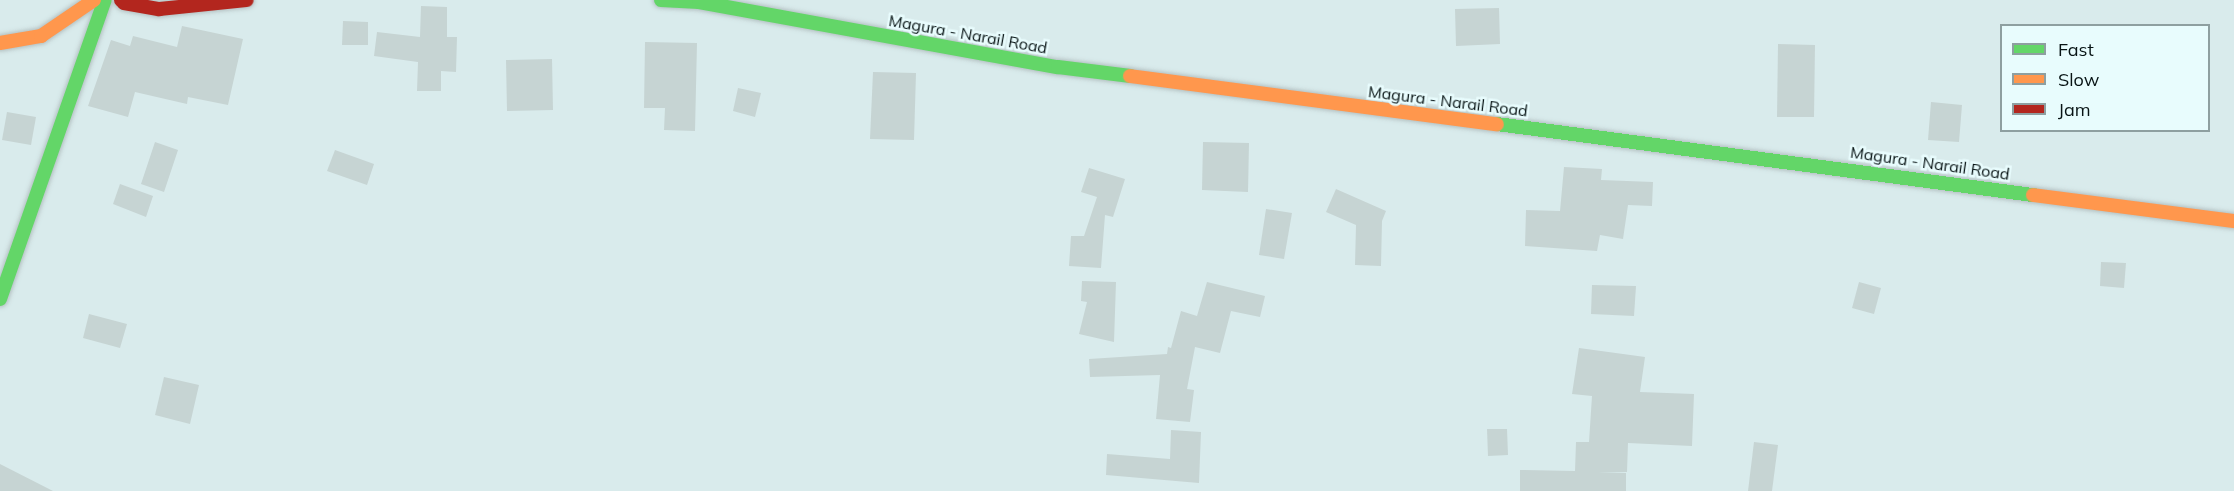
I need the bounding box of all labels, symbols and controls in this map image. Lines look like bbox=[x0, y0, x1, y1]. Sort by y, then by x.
street label: Magura - Narail Road bbox=[887, 11, 1049, 57]
legend bbox=[2000, 24, 2210, 132]
text: Fast bbox=[2058, 38, 2094, 61]
text: Slow bbox=[2058, 68, 2099, 91]
street label: Magura - Narail Road bbox=[1367, 82, 1529, 120]
text: Jam bbox=[2058, 98, 2091, 121]
street label: Magura - Narail Road bbox=[1849, 142, 2011, 184]

